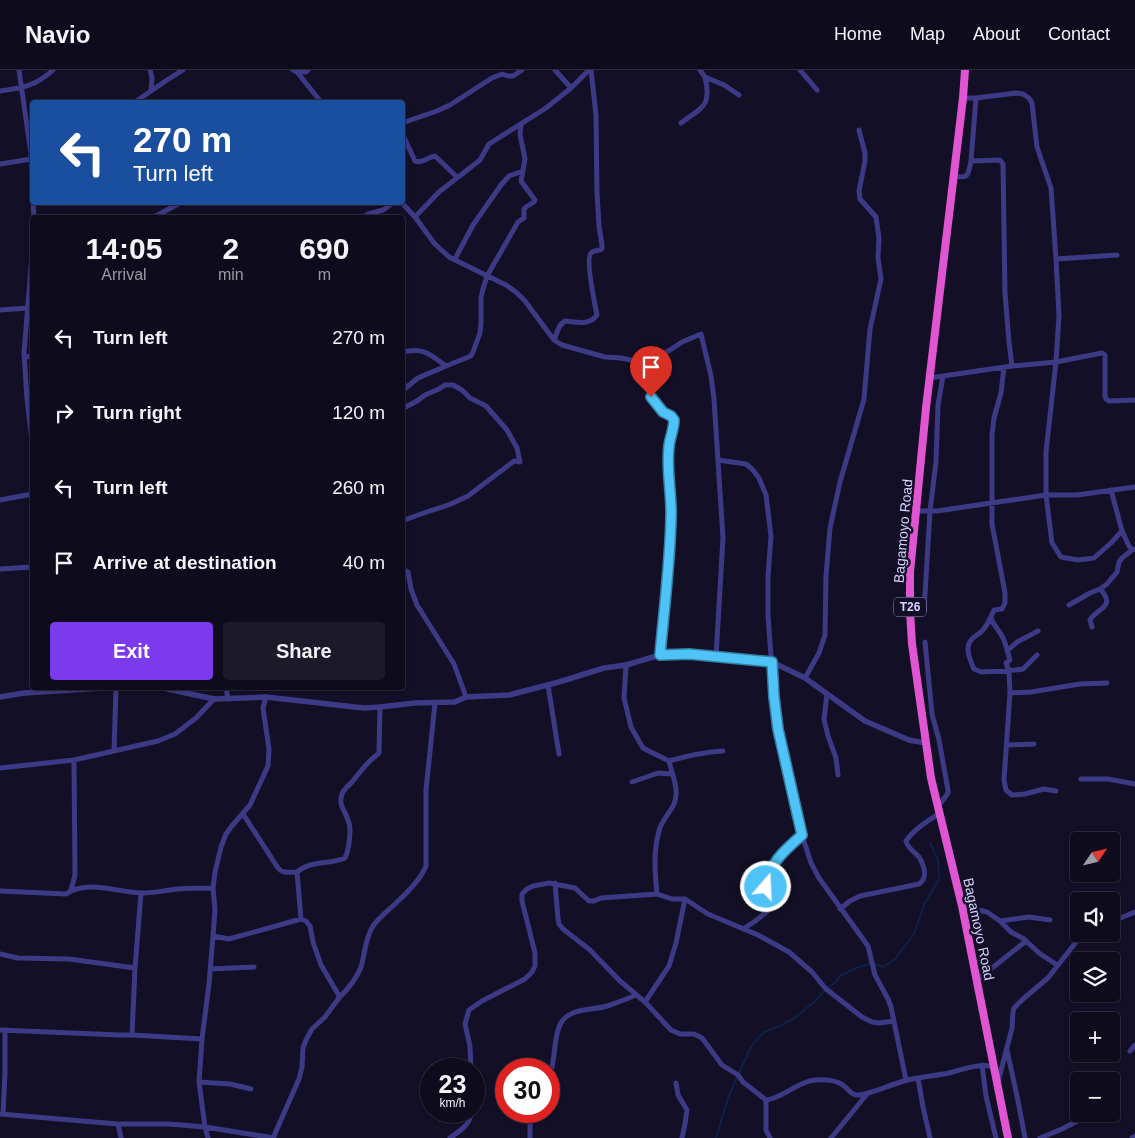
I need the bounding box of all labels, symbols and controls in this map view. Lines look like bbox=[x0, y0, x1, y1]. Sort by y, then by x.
text: Navio bbox=[25, 21, 90, 48]
text: Home bbox=[834, 24, 882, 44]
text: Map bbox=[910, 24, 945, 44]
text: About bbox=[973, 24, 1020, 44]
text: Contact bbox=[1048, 24, 1110, 44]
icon: left bbox=[50, 120, 115, 185]
text: 270 m bbox=[133, 120, 232, 159]
text: Turn left bbox=[133, 161, 213, 186]
text: 14:05 bbox=[86, 232, 162, 265]
text: 2 bbox=[222, 232, 239, 265]
text: 690 bbox=[299, 232, 349, 265]
text: Arrival bbox=[101, 266, 147, 283]
text: min bbox=[218, 266, 244, 283]
text: m bbox=[318, 266, 331, 283]
icon: left bbox=[50, 324, 78, 352]
text: Turn left bbox=[93, 327, 168, 348]
text: 270 m bbox=[332, 327, 385, 348]
pin bbox=[630, 346, 672, 397]
icon: arrive bbox=[637, 353, 665, 381]
icon: right bbox=[50, 399, 78, 427]
text: Turn right bbox=[93, 402, 181, 423]
text: 120 m bbox=[332, 402, 385, 423]
icon: left bbox=[50, 474, 78, 502]
text: Turn left bbox=[93, 477, 168, 498]
text: 260 m bbox=[332, 477, 385, 498]
street label: Bagamoyo Road bbox=[890, 478, 916, 584]
icon: arrive bbox=[50, 549, 78, 577]
text: Arrive at destination bbox=[93, 552, 277, 573]
text: 40 m bbox=[343, 552, 385, 573]
road number: T26 bbox=[894, 598, 926, 616]
button: Exit bbox=[50, 622, 213, 680]
button: Share bbox=[223, 622, 385, 680]
north arrow bbox=[1070, 832, 1120, 882]
map controls bbox=[1070, 832, 1120, 1122]
position arrow bbox=[739, 860, 791, 912]
street label: Bagamoyo Road bbox=[960, 876, 998, 982]
button: sound bbox=[1070, 892, 1120, 942]
button: layers bbox=[1070, 952, 1120, 1002]
button: + bbox=[1070, 1012, 1120, 1062]
speed limit sign: 30 bbox=[495, 1058, 560, 1123]
text: 23 bbox=[439, 1070, 466, 1098]
button: − bbox=[1070, 1072, 1120, 1122]
text: km/h bbox=[439, 1096, 466, 1110]

